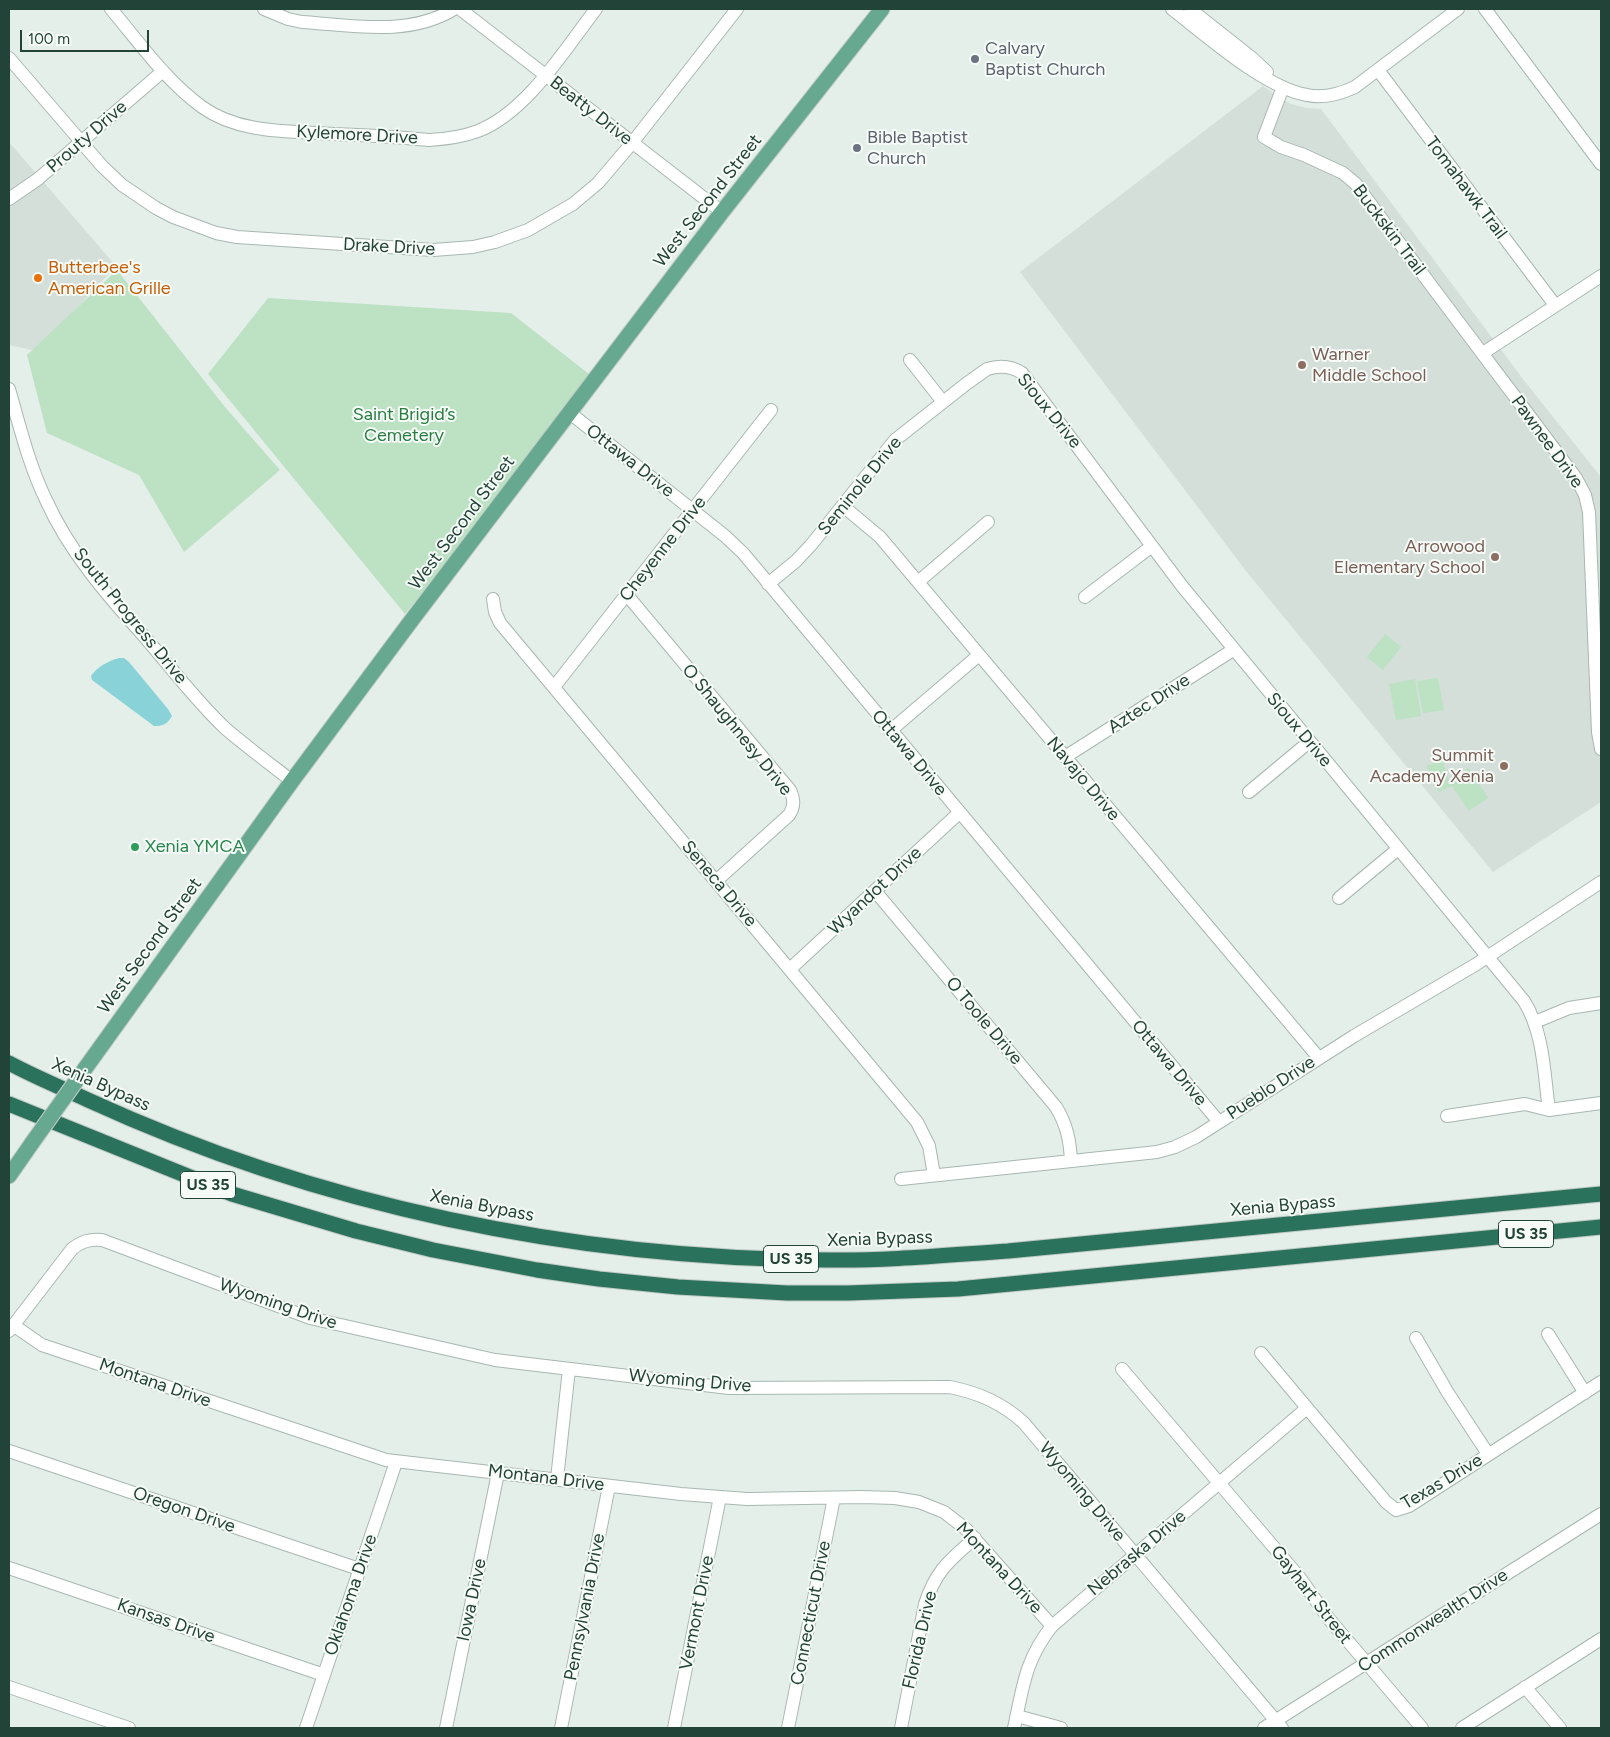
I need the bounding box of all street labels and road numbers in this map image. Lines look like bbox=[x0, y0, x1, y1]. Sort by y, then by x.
street label: Beatty Drive bbox=[545, 72, 637, 150]
street label: Prouty Drive bbox=[42, 96, 132, 178]
street label: Kylemore Drive bbox=[296, 121, 418, 149]
street label: West Second Street bbox=[649, 130, 767, 272]
street label: Tomahawk Trail bbox=[1420, 133, 1512, 243]
street label: Buckskin Trail bbox=[1348, 180, 1430, 280]
street label: Drake Drive bbox=[342, 234, 436, 260]
street label: Sioux Drive bbox=[1012, 369, 1086, 453]
street label: Pawnee Drive bbox=[1506, 391, 1588, 493]
street label: Ottawa Drive bbox=[582, 420, 678, 502]
street label: Seminole Drive bbox=[814, 432, 906, 540]
street label: West Second Street bbox=[404, 452, 520, 594]
street label: Cheyenne Drive bbox=[615, 492, 711, 606]
street label: South Progress Drive bbox=[68, 544, 192, 688]
street label: O Shaughnesy Drive bbox=[677, 660, 797, 800]
street label: Aztec Drive bbox=[1104, 670, 1194, 738]
street label: Sioux Drive bbox=[1262, 688, 1336, 772]
street label: Ottawa Drive bbox=[867, 706, 951, 800]
street label: Navajo Drive bbox=[1042, 733, 1124, 825]
street label: Seneca Drive bbox=[677, 837, 761, 931]
street label: Wyandot Drive bbox=[824, 842, 926, 940]
street label: West Second Street bbox=[94, 874, 206, 1018]
street label: O Toole Drive bbox=[941, 973, 1027, 1069]
street label: Ottawa Drive bbox=[1127, 1016, 1211, 1110]
street label: Pueblo Drive bbox=[1223, 1051, 1319, 1125]
street label: Xenia Bypass bbox=[48, 1054, 154, 1116]
road number: US 35 bbox=[180, 1172, 236, 1198]
street label: Xenia Bypass bbox=[428, 1185, 536, 1227]
street label: Xenia Bypass bbox=[1230, 1191, 1336, 1221]
road number: US 35 bbox=[1498, 1220, 1554, 1248]
street label: Xenia Bypass bbox=[827, 1226, 933, 1252]
road number: US 35 bbox=[764, 1246, 818, 1272]
street label: Wyoming Drive bbox=[216, 1274, 340, 1334]
street label: Montana Drive bbox=[96, 1354, 214, 1412]
street label: Wyoming Drive bbox=[628, 1365, 752, 1397]
street label: Wyoming Drive bbox=[1034, 1438, 1130, 1546]
street label: Texas Drive bbox=[1398, 1449, 1486, 1515]
street label: Montana Drive bbox=[487, 1460, 605, 1496]
street label: Oregon Drive bbox=[130, 1482, 238, 1538]
street label: Nebraska Drive bbox=[1083, 1506, 1191, 1600]
street label: Montana Drive bbox=[951, 1518, 1047, 1618]
street label: Oklahoma Drive bbox=[320, 1531, 382, 1659]
street label: Pennsylvania Drive bbox=[560, 1531, 610, 1683]
street label: Connecticut Drive bbox=[786, 1539, 836, 1687]
street label: Gayhart Street bbox=[1266, 1541, 1356, 1649]
street label: Vermont Drive bbox=[675, 1554, 719, 1672]
street label: Iowa Drive bbox=[453, 1557, 491, 1643]
street label: Commonwealth Drive bbox=[1354, 1565, 1512, 1677]
street label: Florida Drive bbox=[898, 1589, 942, 1691]
street label: Kansas Drive bbox=[114, 1594, 218, 1648]

